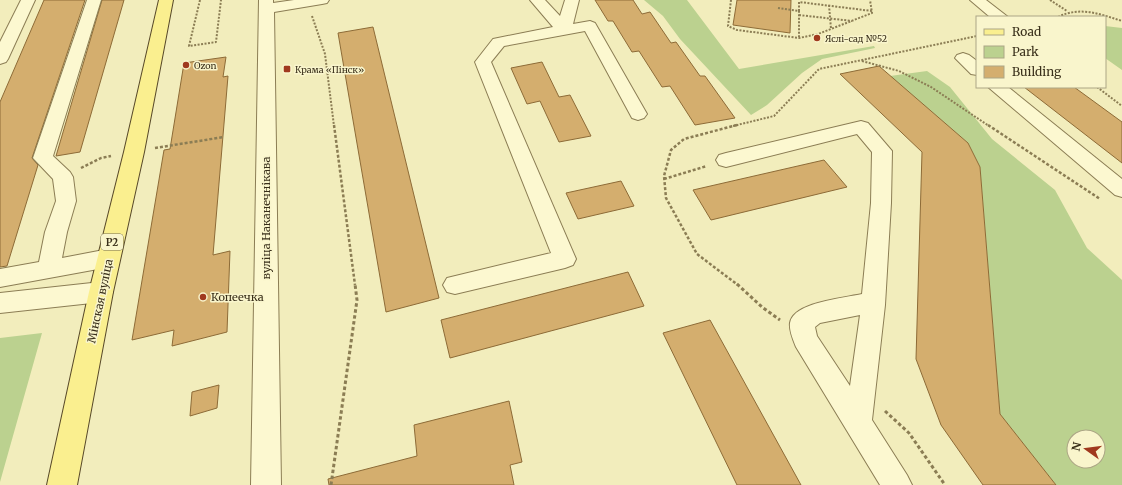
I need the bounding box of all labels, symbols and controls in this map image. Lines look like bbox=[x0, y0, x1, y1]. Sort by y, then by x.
legend bbox=[976, 16, 1106, 88]
text: Road bbox=[1012, 24, 1041, 39]
marker: Яслі-сад №52 bbox=[812, 33, 822, 43]
place label: Яслі-сад №52 bbox=[825, 33, 887, 44]
text: Park bbox=[1012, 44, 1039, 59]
marker: Ozon bbox=[181, 60, 191, 70]
place label: Ozon bbox=[194, 60, 217, 71]
marker: Крама «Пінск» bbox=[282, 64, 292, 74]
place label: Крама «Пінск» bbox=[295, 64, 364, 75]
text: Building bbox=[1012, 64, 1062, 79]
street label: вуліца Наканечнікава bbox=[259, 156, 273, 279]
road number: Р2 bbox=[101, 234, 123, 250]
street label: Мінская вуліца bbox=[84, 258, 116, 344]
place label: Копеечка bbox=[211, 290, 264, 304]
marker: Копеечка bbox=[198, 292, 208, 302]
north arrow bbox=[1066, 429, 1106, 469]
text: N bbox=[1068, 440, 1084, 452]

